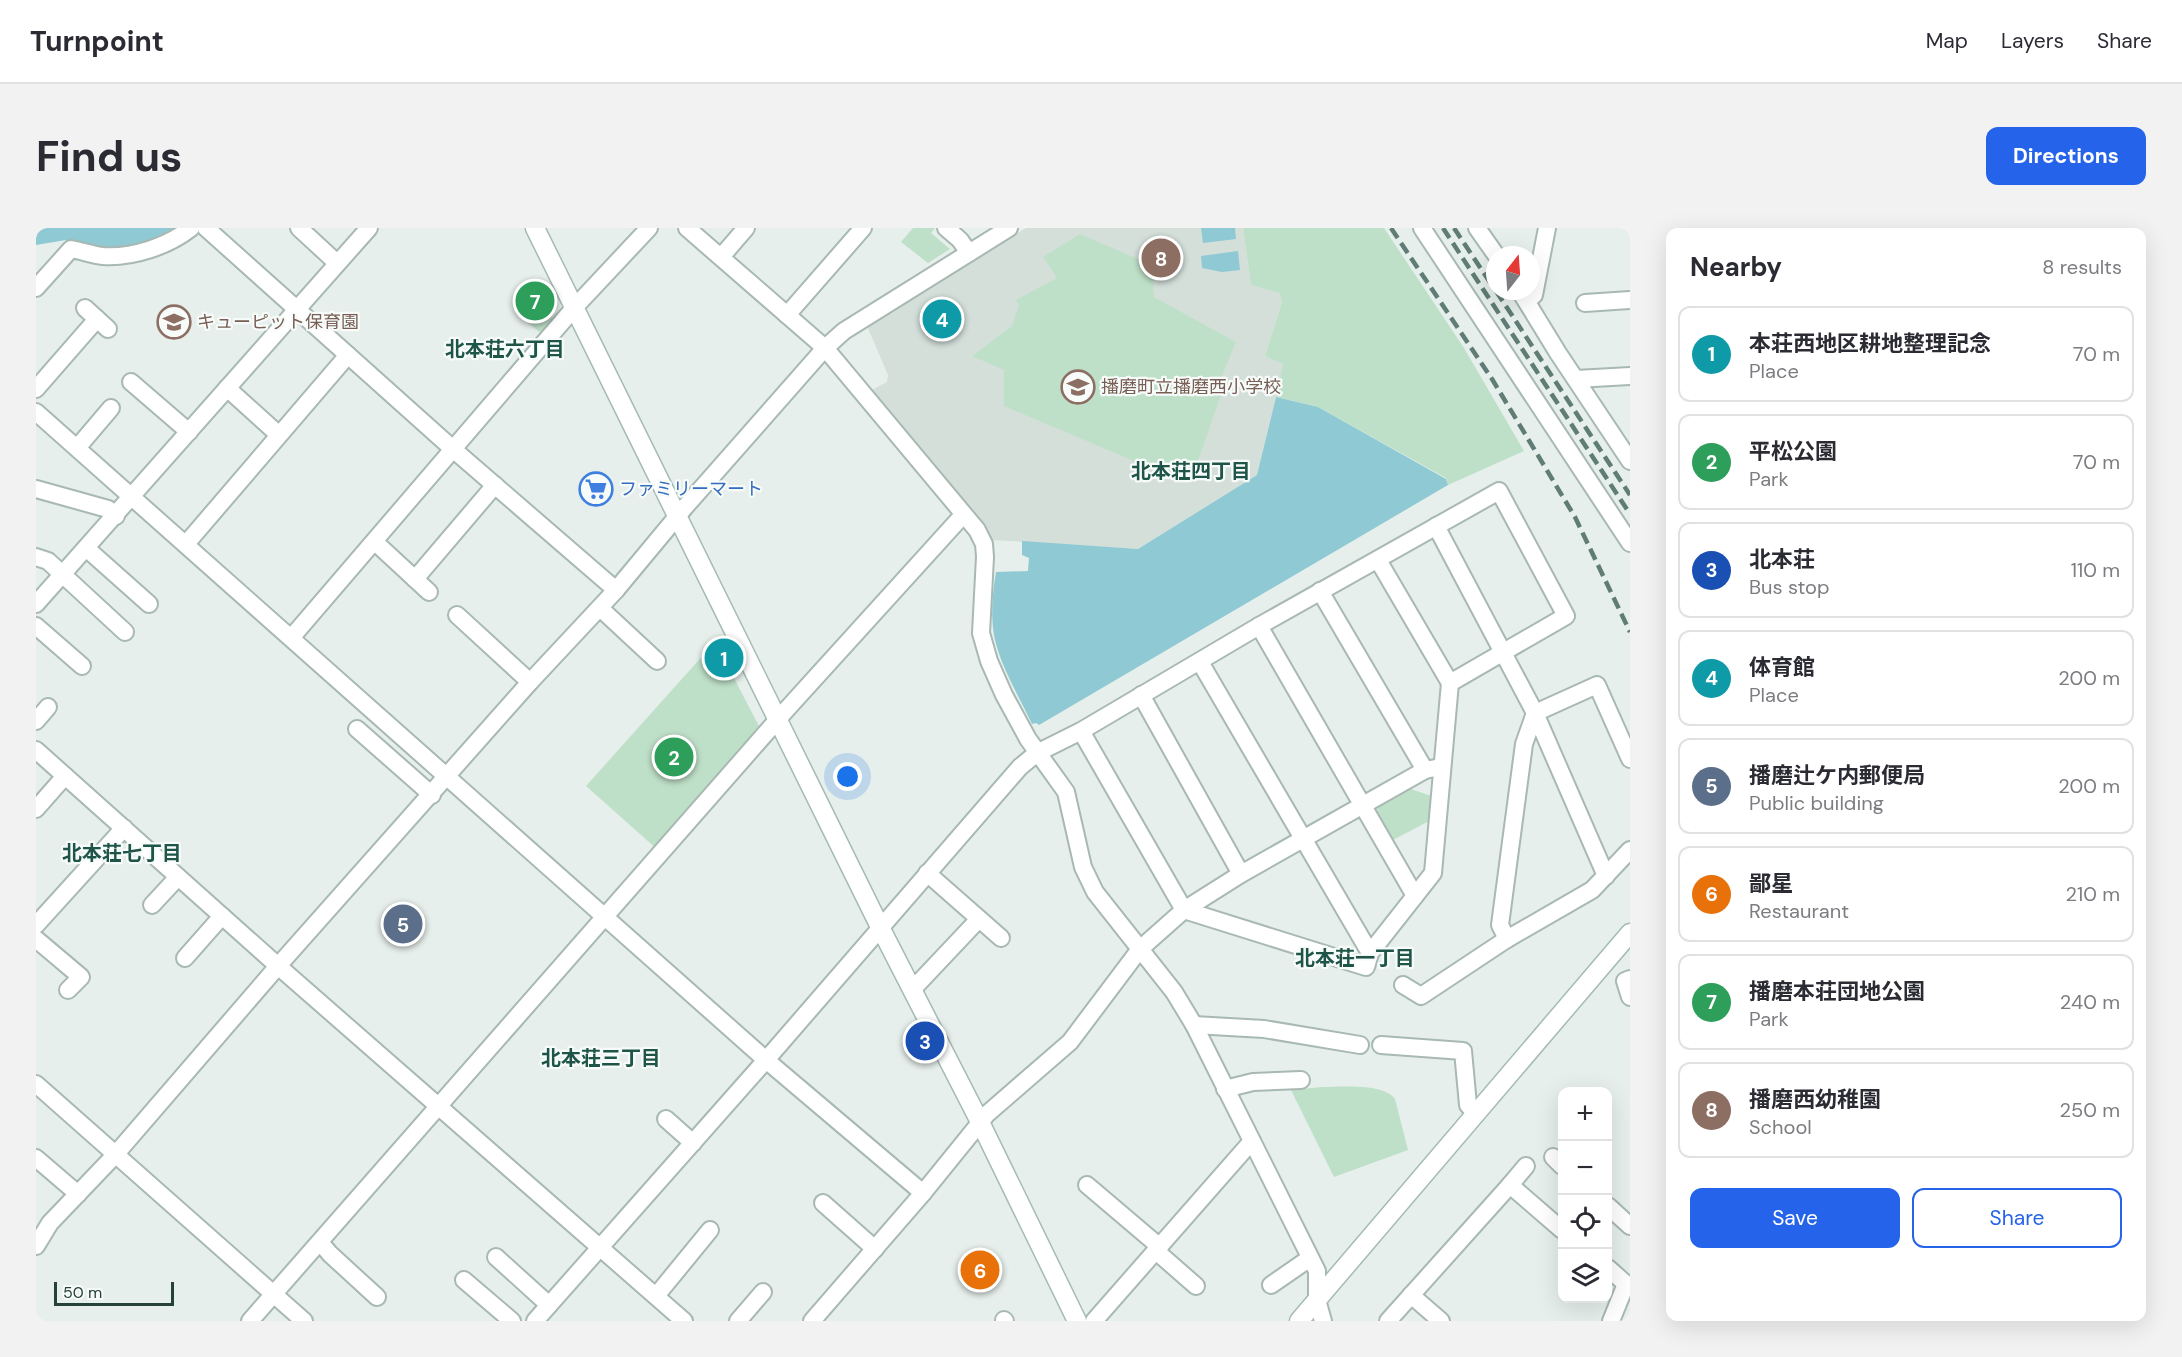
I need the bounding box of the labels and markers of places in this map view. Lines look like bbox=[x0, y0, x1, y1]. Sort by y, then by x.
pin: 8 bbox=[1142, 236, 1180, 280]
pin: 7 bbox=[516, 278, 554, 324]
pin: 4 bbox=[922, 296, 962, 341]
school or university icon: キューピット保育園 bbox=[156, 304, 192, 340]
place label: キューピット保育園 bbox=[197, 310, 359, 334]
school or university icon: 播磨町立播磨西小学校 bbox=[1060, 369, 1096, 405]
place label: 播磨町立播磨西小学校 bbox=[1101, 375, 1281, 399]
supermarket icon: ファミリーマート bbox=[578, 471, 614, 507]
place label: ファミリーマート bbox=[619, 477, 763, 501]
pin: 1 bbox=[704, 636, 744, 680]
pin: 2 bbox=[654, 734, 694, 780]
pin: 5 bbox=[384, 902, 422, 946]
pin: 3 bbox=[906, 1018, 944, 1064]
pin: 6 bbox=[960, 1248, 1000, 1292]

